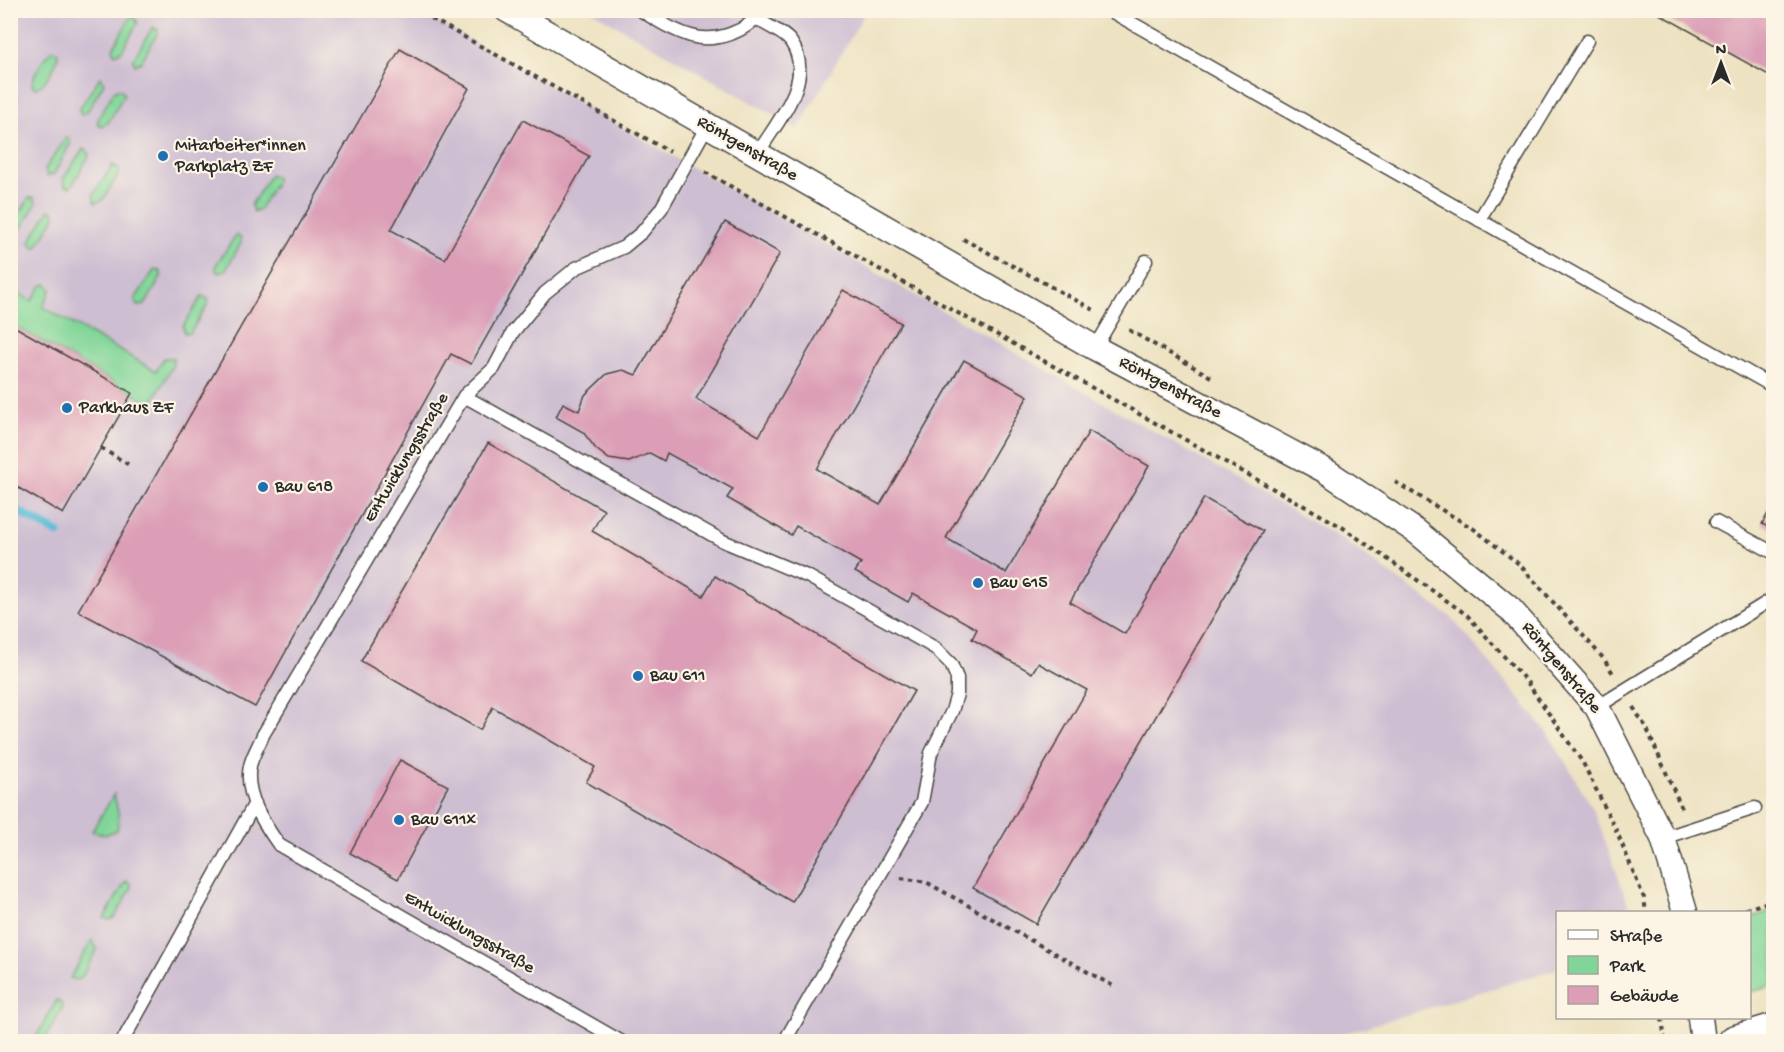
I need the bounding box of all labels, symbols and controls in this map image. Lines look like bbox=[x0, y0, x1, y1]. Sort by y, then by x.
north arrow bbox=[1691, 33, 1751, 93]
text: N bbox=[1716, 42, 1727, 61]
street label: Röntgenstraße bbox=[693, 112, 802, 187]
place label: Mitarbeiter*innen Parkplatz ZF bbox=[174, 136, 306, 178]
marker: Mitarbeiter*innen Parkplatz ZF bbox=[156, 149, 170, 163]
street label: Röntgenstraße bbox=[1115, 352, 1226, 424]
street label: Entwicklungsstraße bbox=[360, 389, 454, 527]
place label: Parkhaus ZF bbox=[78, 398, 174, 419]
marker: Parkhaus ZF bbox=[60, 401, 74, 415]
place label: Bau 618 bbox=[274, 477, 333, 498]
marker: Bau 618 bbox=[256, 480, 270, 494]
place label: Bau 615 bbox=[989, 573, 1048, 594]
marker: Bau 615 bbox=[971, 576, 985, 590]
street label: Röntgenstraße bbox=[1517, 618, 1606, 719]
place label: Bau 611 bbox=[649, 666, 706, 687]
marker: Bau 611 bbox=[631, 669, 645, 683]
place label: Bau 611x bbox=[410, 810, 477, 831]
marker: Bau 611x bbox=[392, 813, 406, 827]
street label: Entwicklungsstraße bbox=[400, 887, 539, 979]
legend bbox=[1556, 911, 1751, 1019]
text: Straße bbox=[1610, 927, 1663, 948]
text: Park bbox=[1609, 957, 1646, 978]
text: Gebäude bbox=[1610, 987, 1679, 1008]

